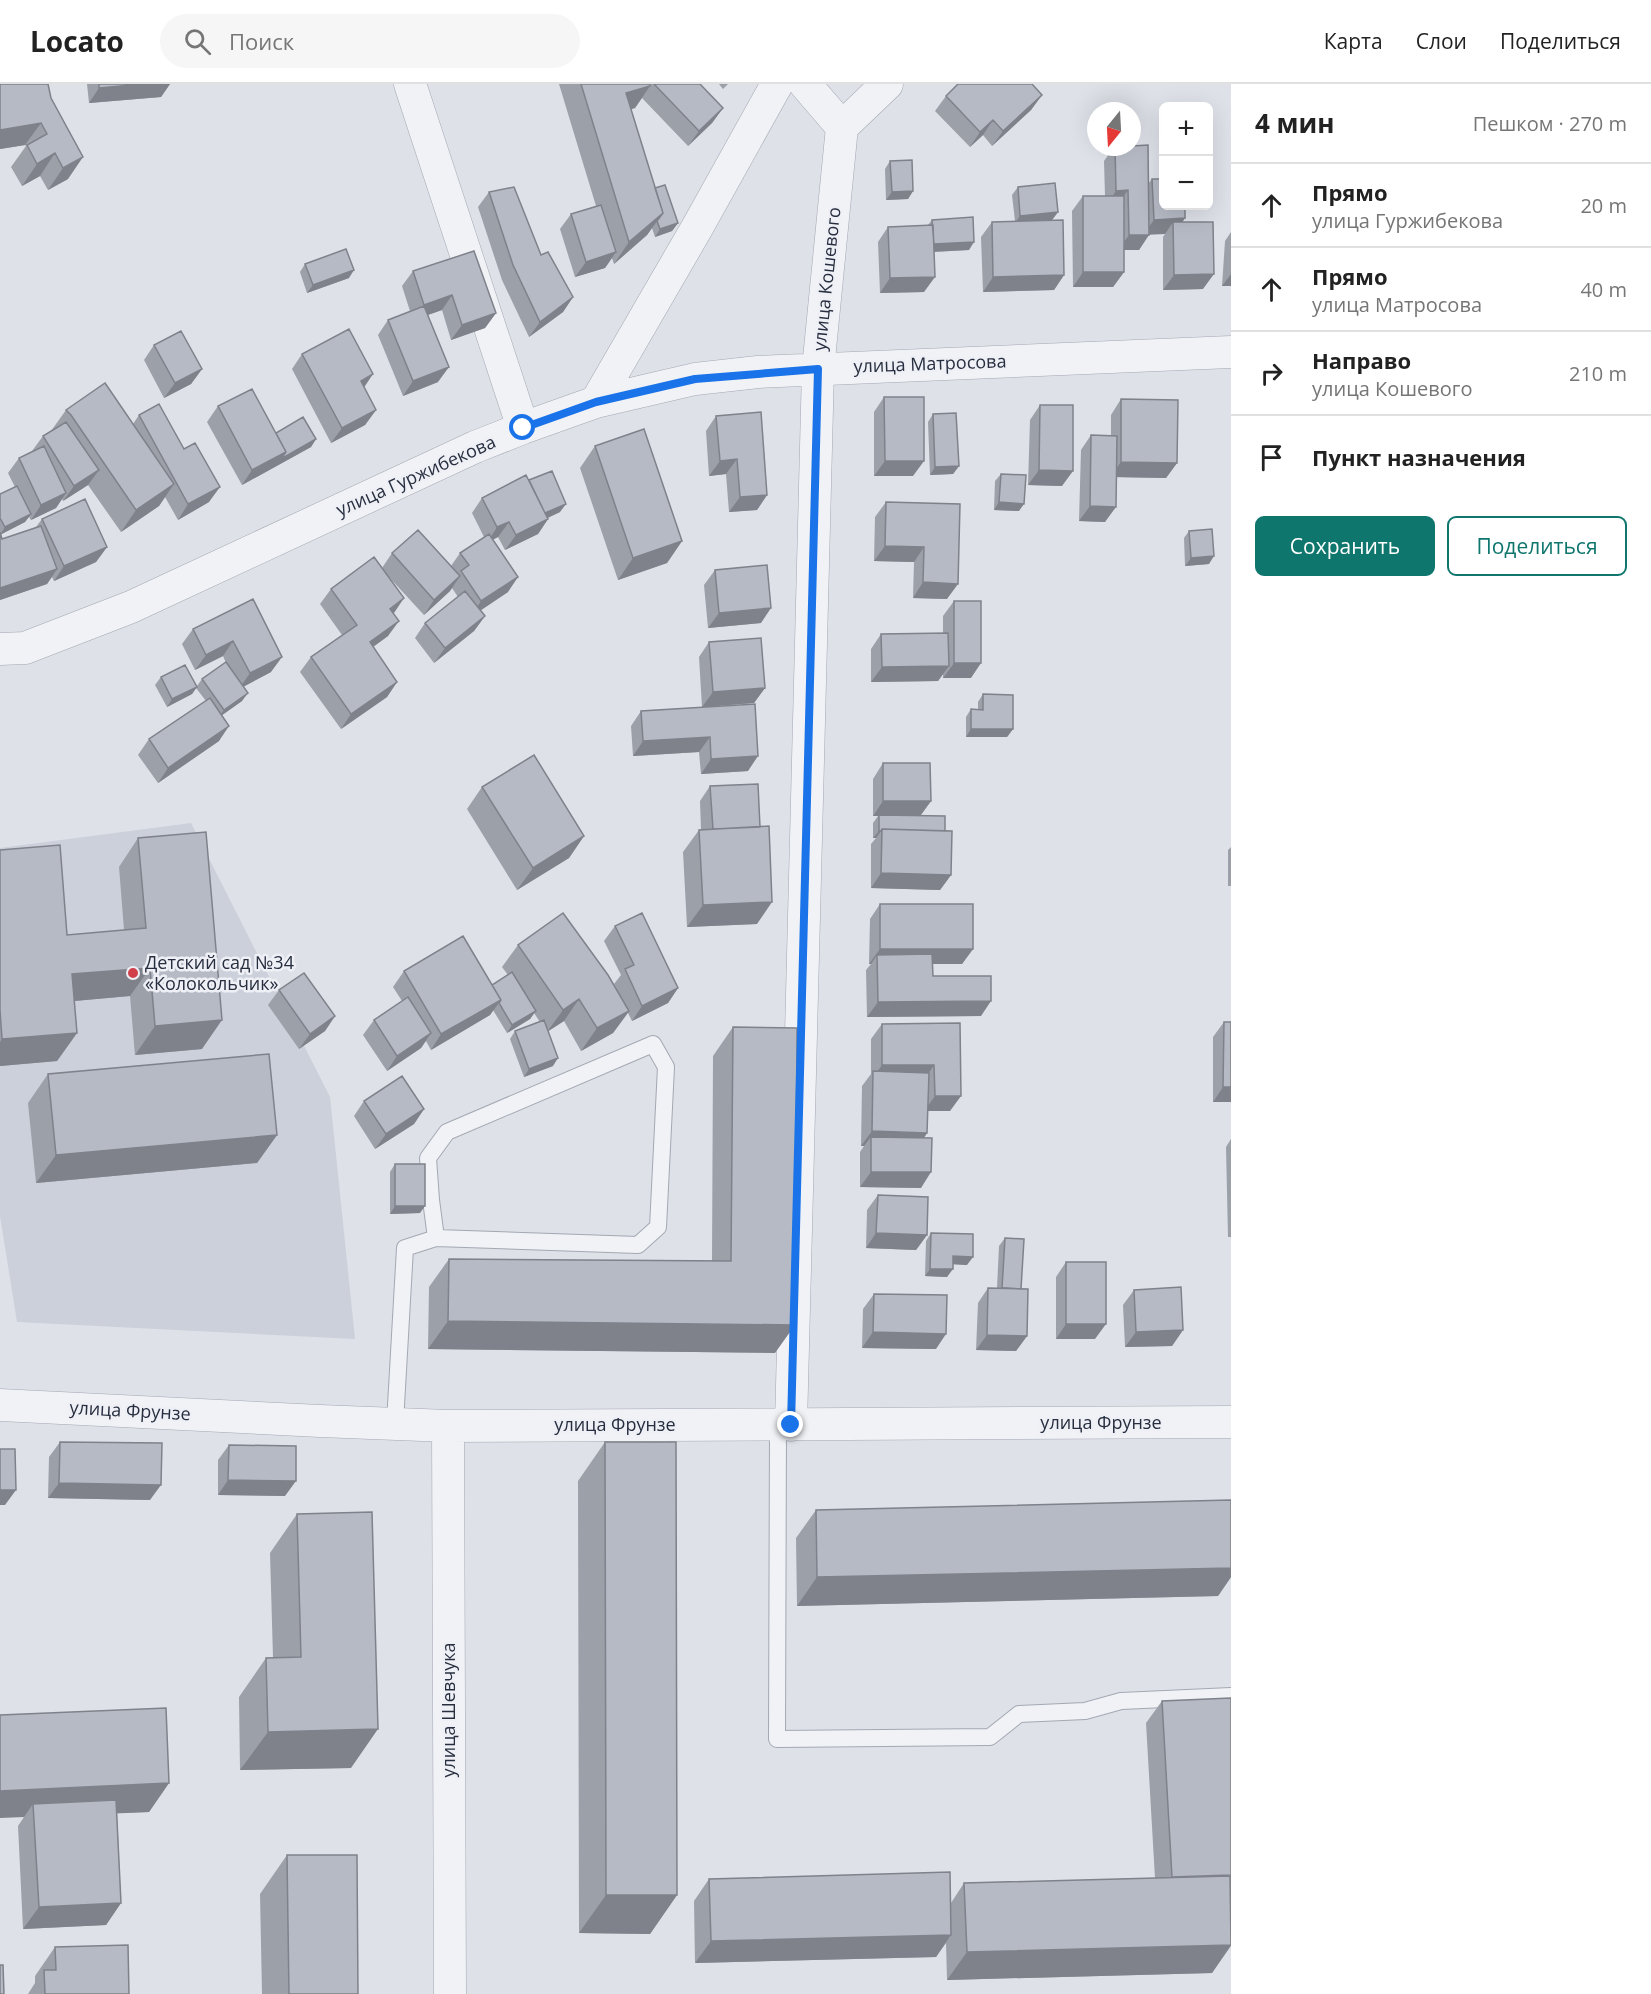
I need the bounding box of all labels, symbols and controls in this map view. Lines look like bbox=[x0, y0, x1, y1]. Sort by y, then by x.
search box bbox=[160, 14, 580, 68]
text: Locato bbox=[30, 22, 124, 60]
icon: search bbox=[181, 25, 214, 58]
text: Поиск bbox=[229, 26, 294, 56]
text: Карта bbox=[1324, 27, 1383, 55]
text: Слои bbox=[1416, 27, 1467, 55]
text: Поделиться bbox=[1500, 27, 1621, 55]
north arrow bbox=[1087, 102, 1141, 156]
map controls bbox=[1159, 102, 1213, 210]
button: + bbox=[1159, 102, 1213, 156]
text: 4 мин bbox=[1255, 105, 1335, 141]
text: Пешком · 270 m bbox=[1473, 110, 1627, 137]
button: − bbox=[1159, 156, 1213, 210]
text: Прямо bbox=[1312, 177, 1388, 207]
icon: ahead bbox=[1255, 189, 1288, 222]
text: 20 m bbox=[1580, 192, 1627, 219]
street label: улица Кошевого bbox=[807, 206, 845, 352]
text: улица Гуржибекова bbox=[1312, 207, 1503, 234]
text: Прямо bbox=[1312, 261, 1388, 291]
icon: ahead bbox=[1255, 273, 1288, 306]
text: 40 m bbox=[1580, 276, 1627, 303]
text: улица Матросова bbox=[1312, 291, 1482, 318]
text: Направо bbox=[1312, 345, 1411, 375]
street label: улица Матросова bbox=[853, 348, 1007, 378]
icon: right bbox=[1255, 357, 1288, 390]
text: 210 m bbox=[1569, 360, 1627, 387]
text: улица Кошевого bbox=[1312, 375, 1472, 402]
route start bbox=[509, 414, 535, 440]
street label: улица Гуржибекова bbox=[332, 429, 499, 521]
icon: arrive bbox=[1255, 441, 1288, 474]
text: Пункт назначения bbox=[1312, 442, 1526, 472]
button: Сохранить bbox=[1255, 516, 1435, 576]
button: Поделиться bbox=[1447, 516, 1627, 576]
place label: Детский сад №34 «Колокольчик» bbox=[145, 950, 294, 995]
marker: Детский сад №34 «Колокольчик» bbox=[126, 966, 140, 980]
street label: улица Фрунзе bbox=[69, 1395, 191, 1425]
street label: улица Фрунзе bbox=[1040, 1410, 1162, 1434]
route end bbox=[777, 1411, 803, 1437]
street label: улица Фрунзе bbox=[554, 1412, 676, 1436]
street label: улица Шевчука bbox=[436, 1643, 460, 1777]

